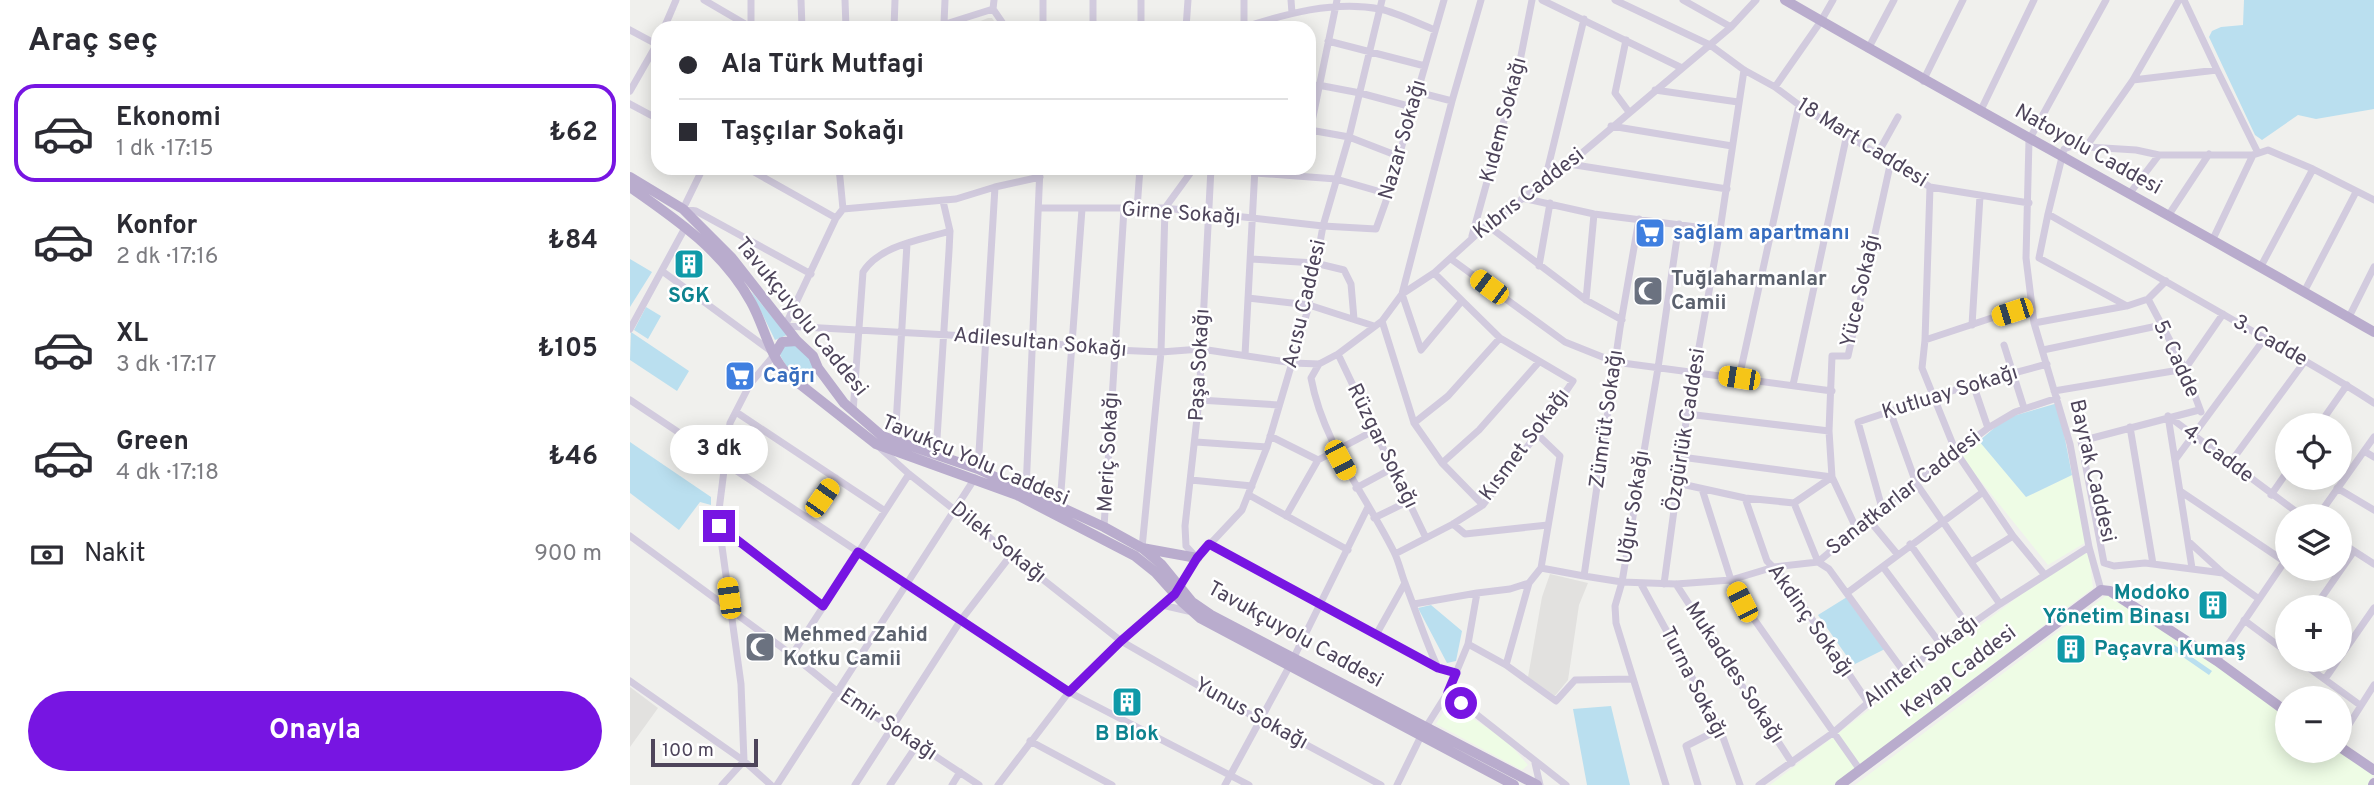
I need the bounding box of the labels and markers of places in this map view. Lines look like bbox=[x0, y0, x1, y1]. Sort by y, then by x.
supermarket icon: sağlam apartmanı bbox=[1633, 216, 1667, 250]
place label: sağlam apartmanı bbox=[1673, 220, 1850, 247]
building icon: SGK bbox=[672, 247, 706, 281]
place label: Tuğlaharmanlar Camii bbox=[1671, 266, 1827, 317]
mosque icon: Tuğlaharmanlar Camii bbox=[1631, 274, 1665, 308]
place label: SGK bbox=[668, 283, 710, 310]
supermarket icon: Cağrı bbox=[723, 359, 757, 393]
place label: Cağrı bbox=[763, 363, 815, 390]
place label: Modoko Yönetim Binası bbox=[2042, 580, 2190, 631]
building icon: Modoko Yönetim Binası bbox=[2196, 588, 2230, 622]
place label: Mehmed Zahid Kotku Camii bbox=[783, 622, 928, 673]
mosque icon: Mehmed Zahid Kotku Camii bbox=[743, 630, 777, 664]
building icon: Paçavra Kumaş bbox=[2054, 632, 2088, 666]
place label: Paçavra Kumaş bbox=[2094, 636, 2246, 663]
building icon: B Blok bbox=[1110, 685, 1144, 719]
place label: B Blok bbox=[1095, 721, 1159, 748]

